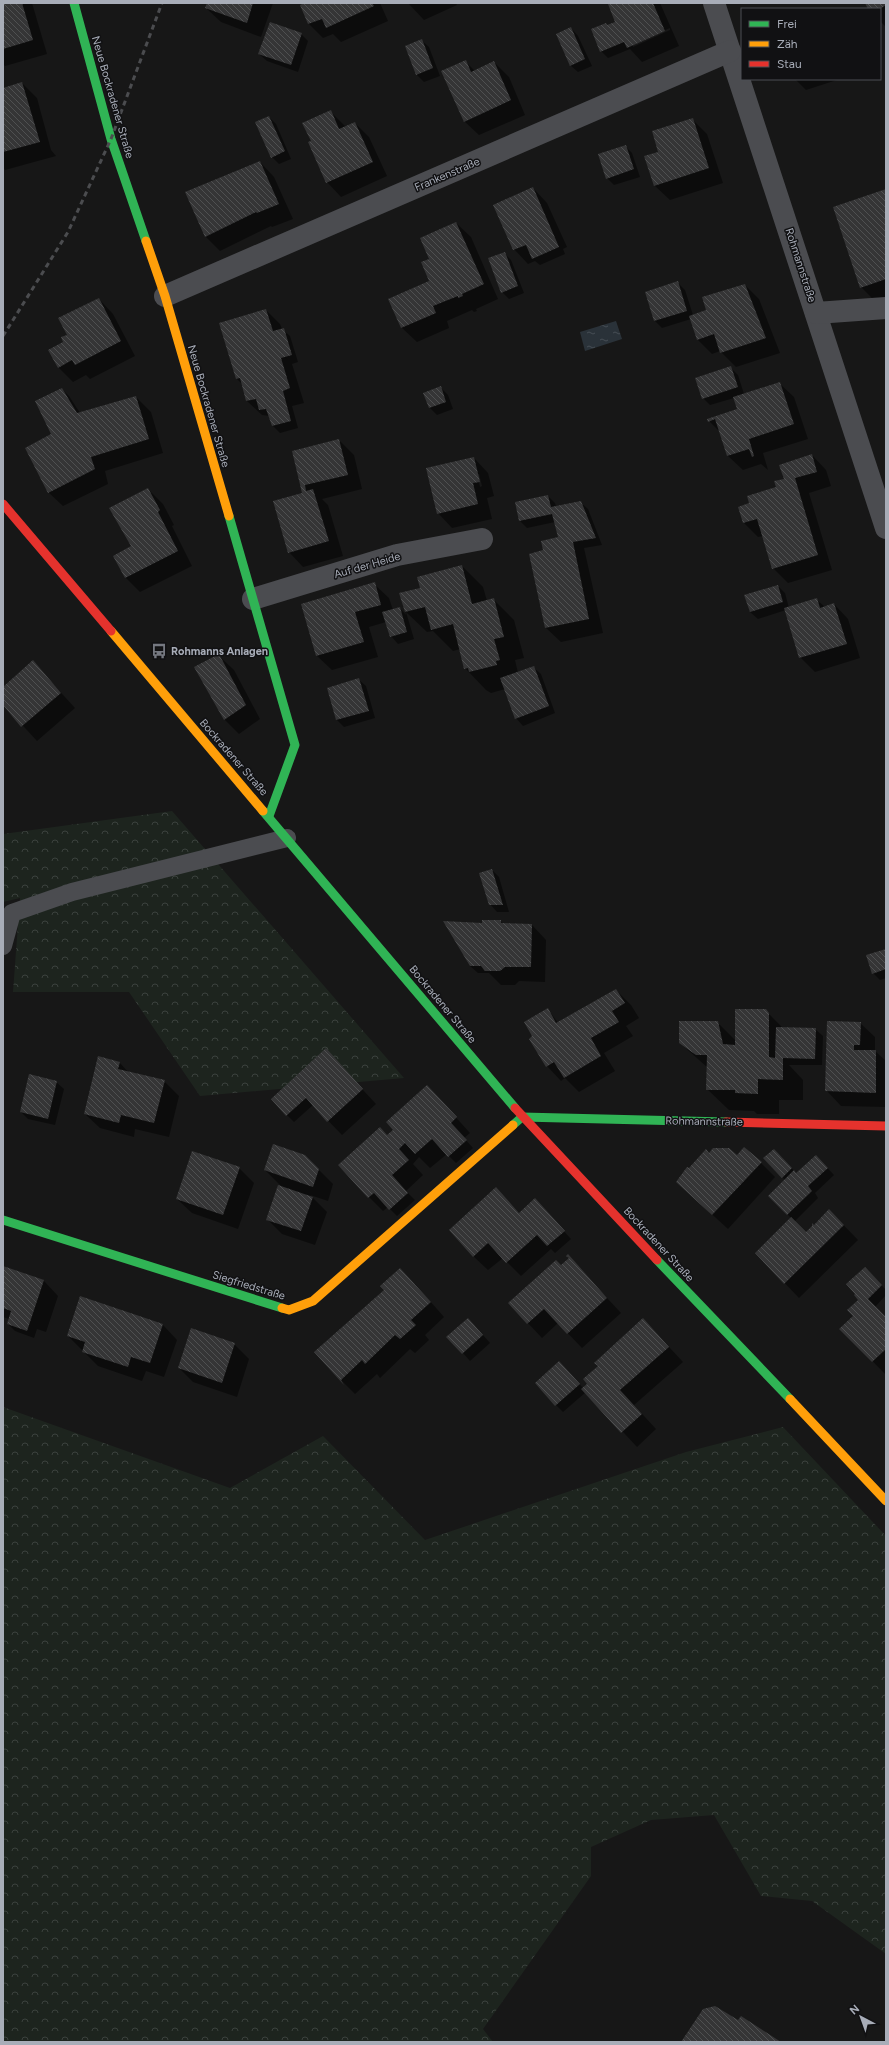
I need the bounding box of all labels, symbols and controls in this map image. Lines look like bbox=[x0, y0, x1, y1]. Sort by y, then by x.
legend bbox=[741, 8, 881, 80]
text: Frei bbox=[777, 17, 797, 31]
street label: Neue Bockradener Straße bbox=[89, 35, 136, 160]
text: Zäh bbox=[777, 37, 798, 51]
text: Stau bbox=[777, 57, 802, 71]
street label: Frankenstraße bbox=[413, 155, 482, 194]
street label: Rohmannstraße bbox=[782, 226, 819, 304]
street label: Neue Bockradener Straße bbox=[185, 344, 232, 469]
street label: Auf der Heide bbox=[332, 550, 402, 581]
bus stop icon: Rohmanns Anlagen bbox=[150, 642, 168, 660]
place label: Rohmanns Anlagen bbox=[171, 645, 268, 658]
street label: Bockradener Straße bbox=[197, 716, 270, 798]
street label: Bockradener Straße bbox=[406, 963, 479, 1046]
street label: Rohmannstraße bbox=[665, 1114, 743, 1129]
street label: Bockradener Straße bbox=[621, 1204, 697, 1284]
street label: Siegfriedstraße bbox=[211, 1268, 287, 1303]
north arrow bbox=[841, 1997, 881, 2037]
text: N bbox=[847, 2002, 862, 2018]

